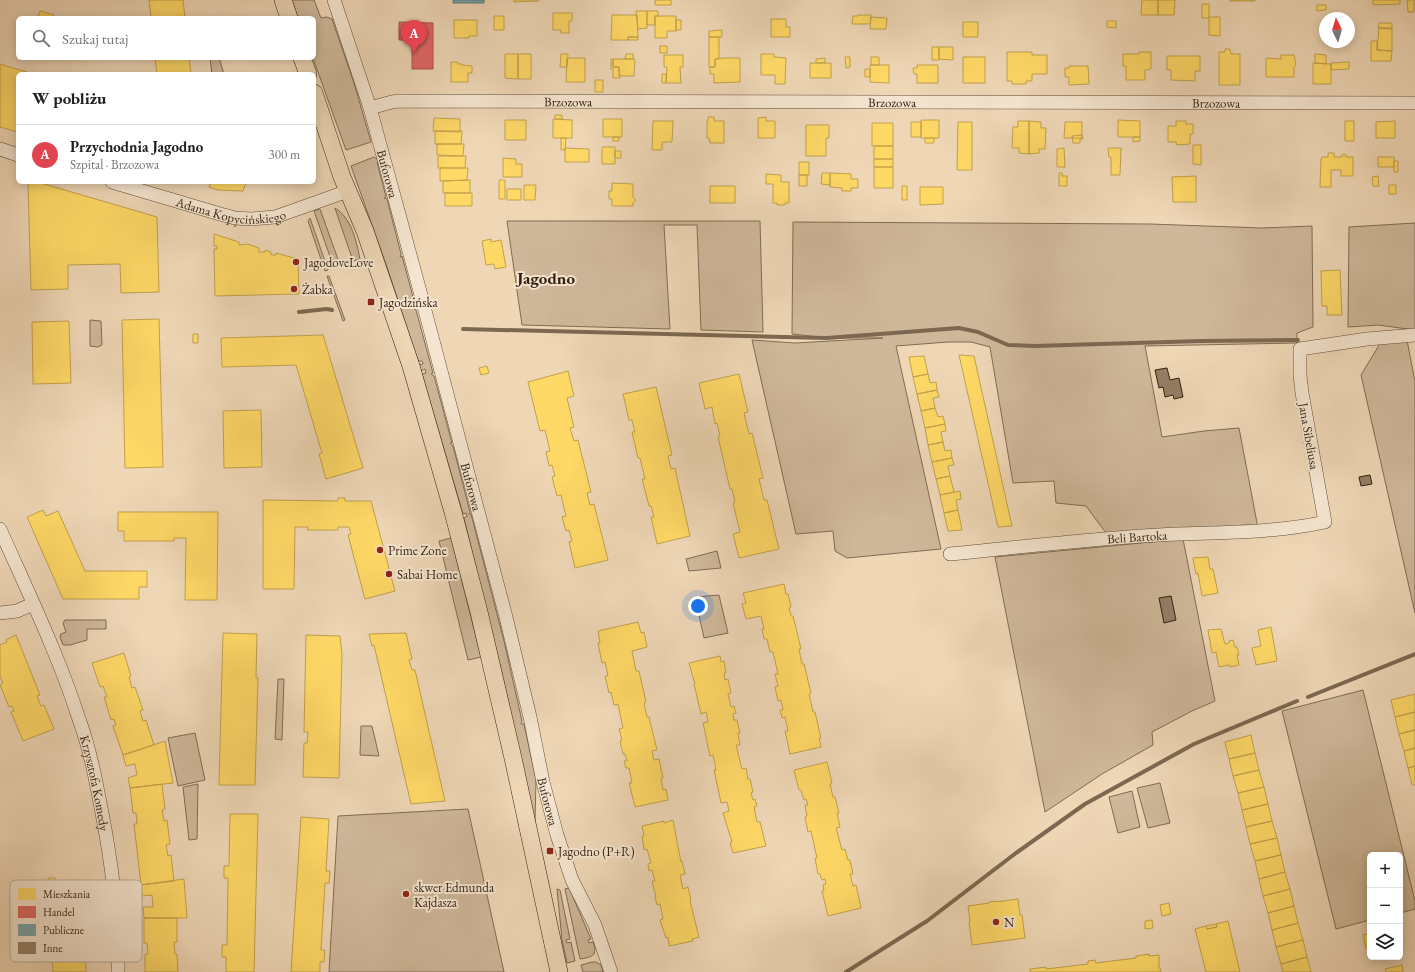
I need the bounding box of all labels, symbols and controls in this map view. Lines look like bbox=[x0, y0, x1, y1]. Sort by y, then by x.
north arrow bbox=[1319, 12, 1355, 48]
search box bbox=[16, 16, 316, 60]
pin: A bbox=[401, 20, 427, 53]
icon: search bbox=[30, 27, 52, 49]
text: Szukaj tutaj bbox=[62, 29, 128, 48]
text: W pobliżu bbox=[32, 87, 106, 109]
street label: Brzozowa bbox=[544, 93, 593, 110]
street label: Brzozowa bbox=[868, 93, 917, 111]
street label: Brzozowa bbox=[1192, 94, 1241, 111]
text: Przychodnia Jagodno bbox=[70, 137, 203, 156]
text: A bbox=[40, 146, 50, 163]
text: 300 m bbox=[269, 146, 300, 163]
street label: Buforowa bbox=[373, 148, 403, 201]
text: Szpital · Brzozowa bbox=[70, 156, 159, 173]
street label: Adama Kopycińskiego bbox=[173, 193, 288, 228]
place label: JagodoveLove bbox=[303, 254, 373, 271]
marker: JagodoveLove bbox=[291, 257, 301, 267]
district label: Jagodno bbox=[515, 267, 575, 289]
place label: Żabka bbox=[302, 281, 334, 298]
marker: Żabka bbox=[289, 284, 299, 294]
place label: Jagodzińska bbox=[378, 294, 439, 311]
marker: Jagodzińska bbox=[366, 297, 376, 307]
street label: Jana Sibeliusa bbox=[1295, 400, 1323, 472]
street label: Buforowa bbox=[457, 461, 486, 514]
street label: Beli Bartoka bbox=[1106, 526, 1169, 547]
place label: Prime Zone bbox=[388, 542, 447, 559]
marker: Prime Zone bbox=[375, 545, 385, 555]
place label: Sabai Home bbox=[397, 566, 458, 583]
marker: Sabai Home bbox=[384, 569, 394, 579]
your location bbox=[688, 596, 708, 616]
street label: Krzysztofa Komedy bbox=[76, 733, 114, 833]
street label: Buforowa bbox=[534, 776, 563, 828]
place label: Jagodno (P+R) bbox=[557, 843, 634, 860]
marker: Jagodno (P+R) bbox=[545, 846, 555, 856]
map controls bbox=[1367, 852, 1403, 960]
button: + bbox=[1367, 852, 1403, 888]
place label: skwer Edmunda Kajdasza bbox=[414, 879, 495, 911]
legend bbox=[10, 880, 142, 962]
text: Mieszkania bbox=[43, 887, 91, 901]
button: − bbox=[1367, 888, 1403, 924]
marker: skwer Edmunda Kajdasza bbox=[401, 889, 411, 899]
text: Handel bbox=[43, 905, 75, 919]
place label: N bbox=[1004, 914, 1015, 931]
marker: N bbox=[991, 917, 1001, 927]
text: Publiczne bbox=[43, 923, 85, 937]
button: layers bbox=[1367, 924, 1403, 960]
text: Inne bbox=[43, 941, 63, 955]

